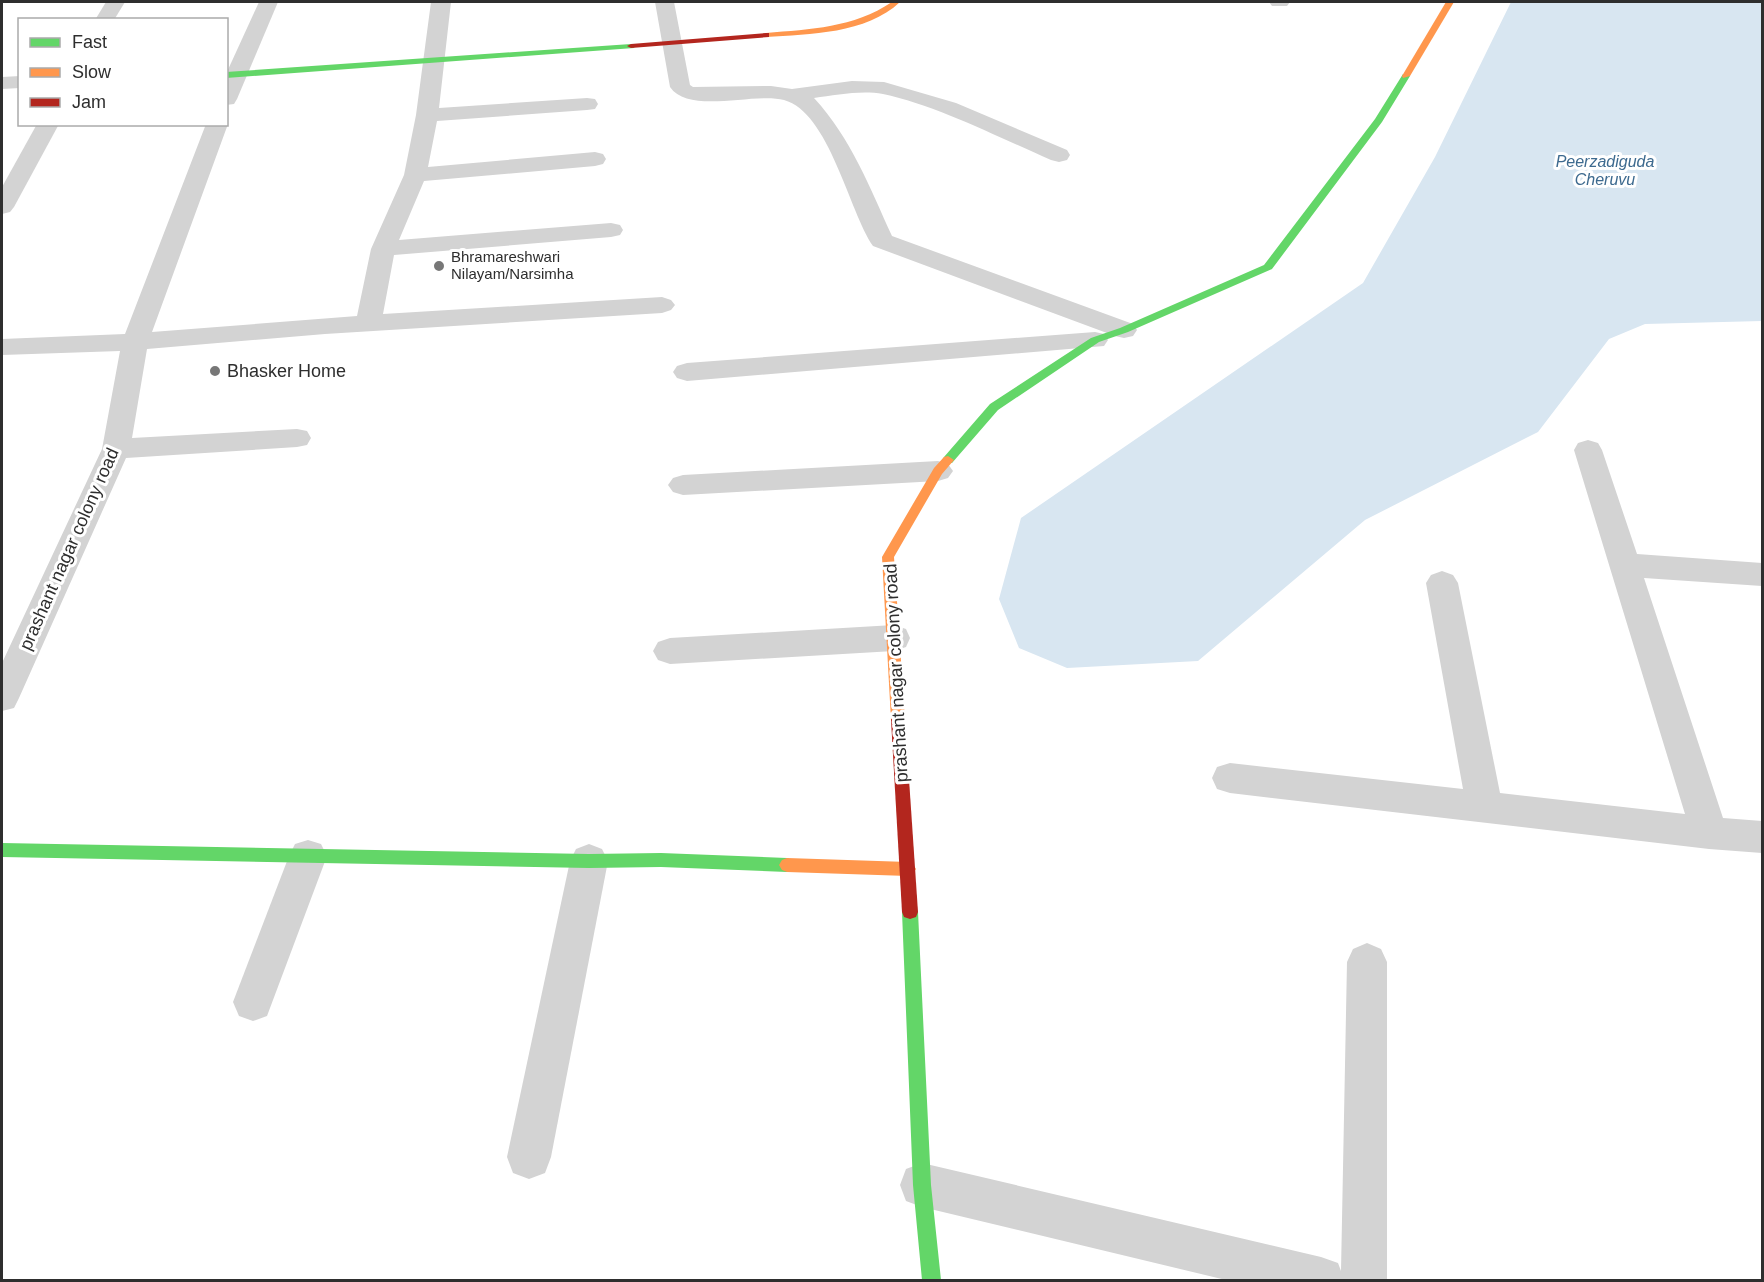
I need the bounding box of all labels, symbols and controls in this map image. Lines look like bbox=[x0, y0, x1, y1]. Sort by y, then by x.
legend bbox=[18, 18, 228, 126]
text: Fast bbox=[72, 32, 107, 52]
text: Slow bbox=[72, 62, 112, 82]
text: Jam bbox=[72, 92, 106, 112]
water label: Peerzadiguda Cheruvu bbox=[1556, 153, 1654, 188]
place label: Bhramareshwari Nilayam/Narsimha bbox=[451, 248, 574, 282]
marker: Bhramareshwari Nilayam/Narsimha bbox=[432, 259, 446, 273]
place label: Bhasker Home bbox=[227, 361, 346, 381]
marker: Bhasker Home bbox=[208, 364, 222, 378]
street label: prashant nagar colony road bbox=[15, 445, 123, 653]
street label: prashant nagar colony road bbox=[880, 563, 912, 783]

